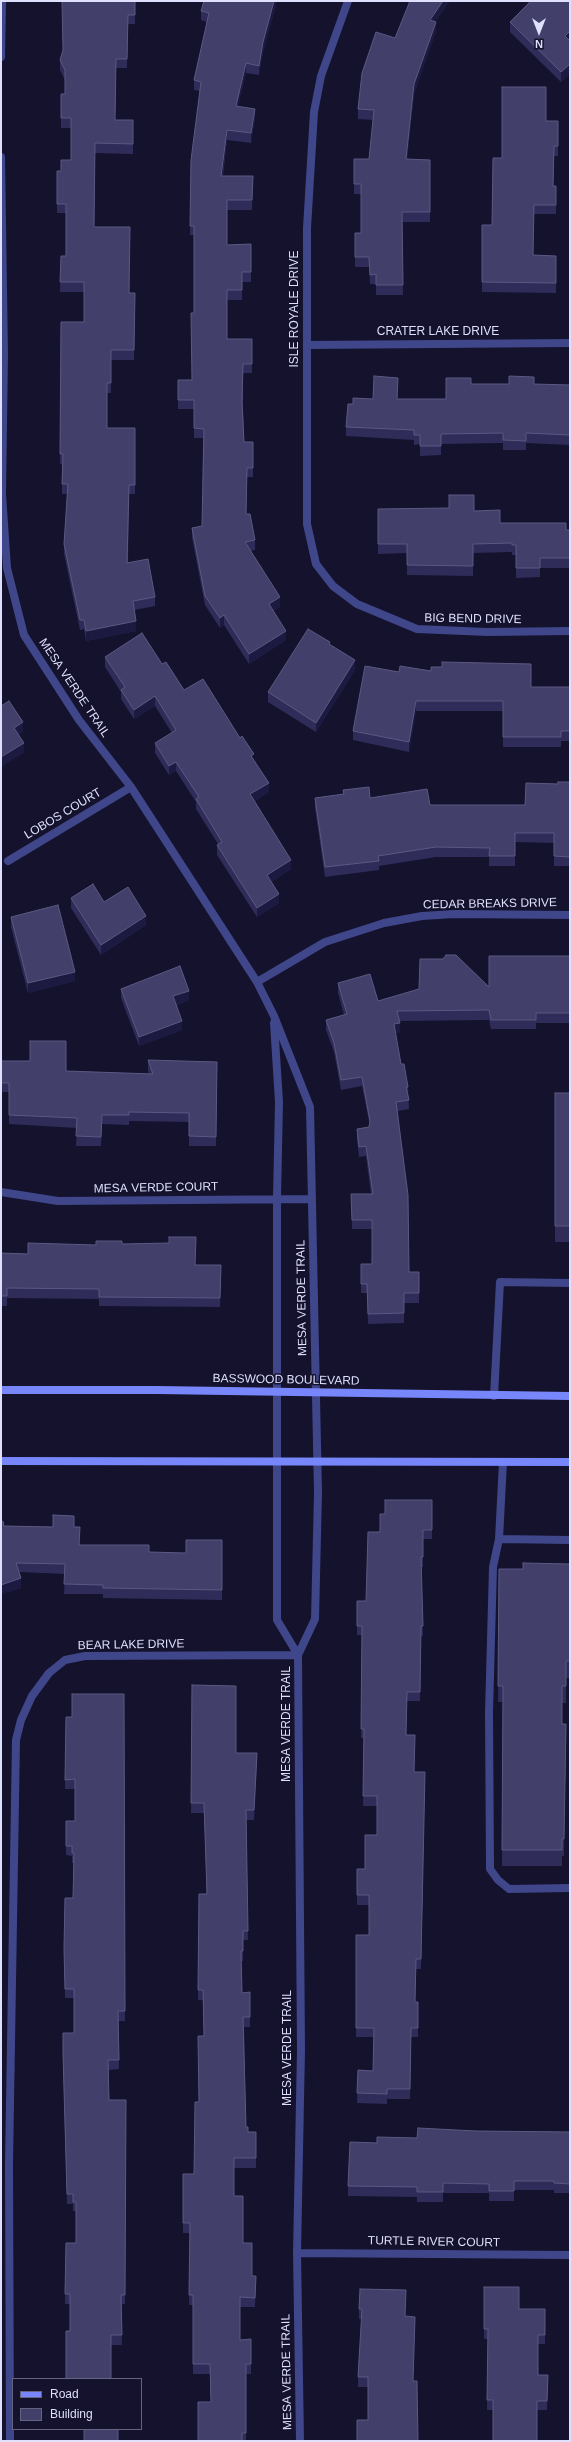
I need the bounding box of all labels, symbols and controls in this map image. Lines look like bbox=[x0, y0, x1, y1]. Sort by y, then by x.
north arrow bbox=[519, 12, 559, 52]
text: N bbox=[535, 38, 543, 50]
street label: ISLE ROYALE DRIVE bbox=[288, 250, 302, 368]
street label: CRATER LAKE DRIVE bbox=[377, 325, 499, 339]
street label: BIG BEND DRIVE bbox=[424, 611, 522, 627]
street label: MESA VERDE TRAIL bbox=[36, 636, 112, 740]
street label: LOBOS COURT bbox=[22, 785, 104, 843]
street label: CEDAR BREAKS DRIVE bbox=[423, 896, 557, 912]
street label: MESA VERDE COURT bbox=[94, 1180, 218, 1196]
street label: MESA VERDE TRAIL bbox=[294, 1240, 310, 1356]
street label: BASSWOOD BOULEVARD bbox=[212, 1372, 360, 1388]
street label: BEAR LAKE DRIVE bbox=[78, 1637, 184, 1653]
street label: MESA VERDE TRAIL bbox=[280, 1666, 294, 1782]
street label: MESA VERDE TRAIL bbox=[281, 1990, 295, 2106]
street label: TURTLE RIVER COURT bbox=[368, 2234, 500, 2250]
street label: MESA VERDE TRAIL bbox=[279, 2314, 295, 2430]
legend bbox=[12, 2378, 142, 2430]
text: Road bbox=[50, 2387, 79, 2401]
text: Building bbox=[50, 2407, 93, 2421]

